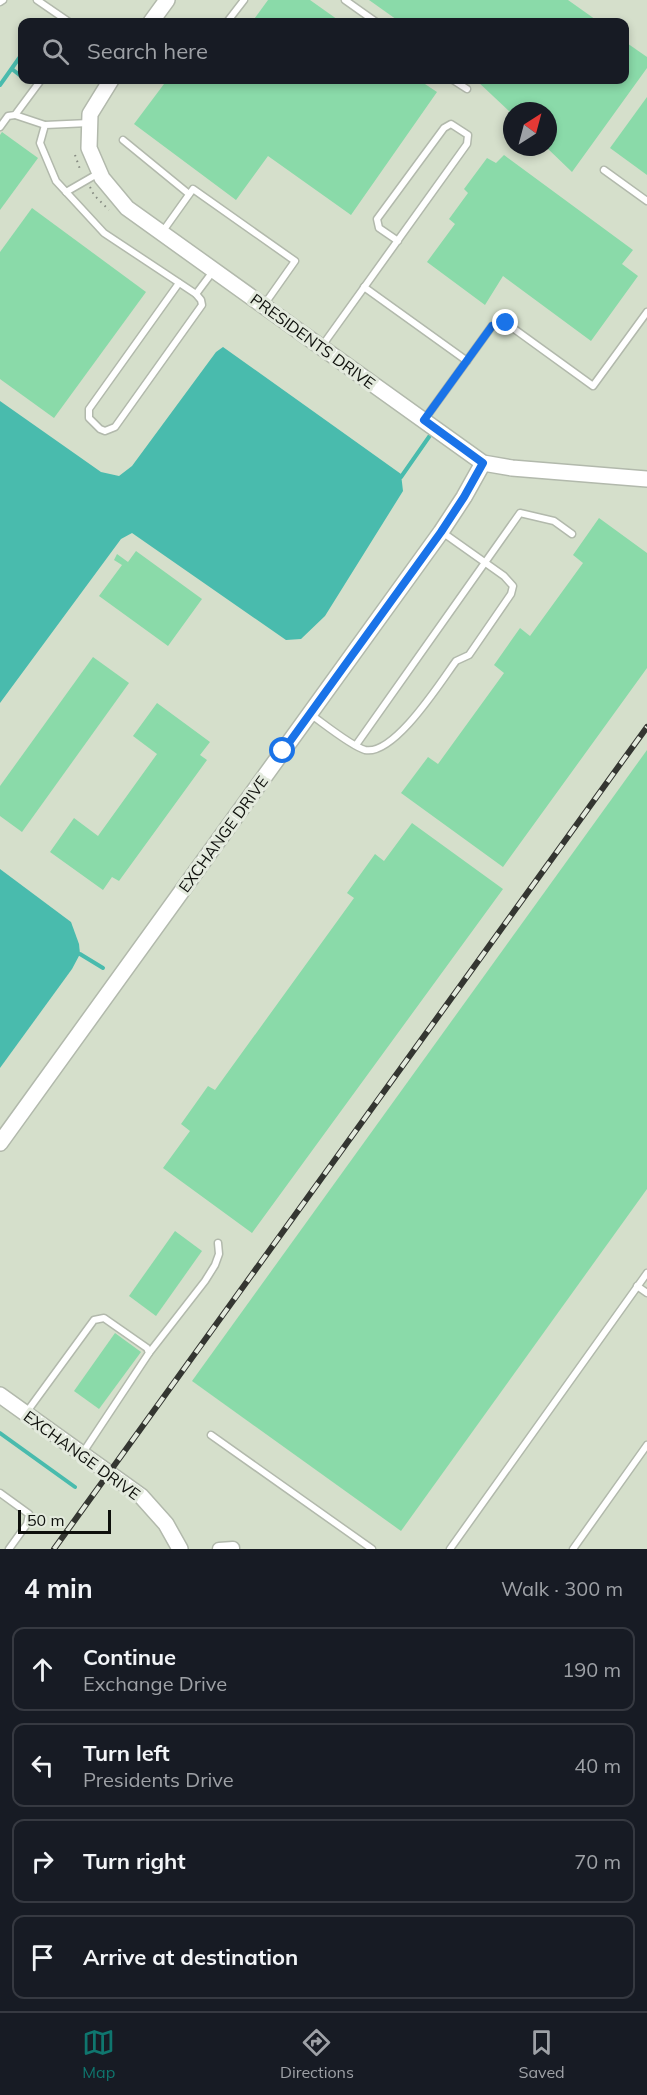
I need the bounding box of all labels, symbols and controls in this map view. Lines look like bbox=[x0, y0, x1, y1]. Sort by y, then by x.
search box bbox=[18, 18, 629, 84]
icon: search bbox=[39, 35, 72, 68]
text: Search here bbox=[87, 37, 208, 65]
north arrow bbox=[503, 102, 557, 156]
street label: PRESIDENTS DRIVE bbox=[247, 289, 379, 393]
route end bbox=[492, 309, 518, 335]
route start bbox=[269, 737, 295, 763]
street label: EXCHANGE DRIVE bbox=[174, 772, 272, 896]
street label: EXCHANGE DRIVE bbox=[20, 1406, 144, 1504]
scale bar bbox=[18, 1507, 111, 1534]
text: 50 m bbox=[27, 1510, 64, 1530]
text: 4 min bbox=[24, 1572, 93, 1605]
text: Walk · 300 m bbox=[501, 1576, 623, 1601]
text: Continue bbox=[83, 1643, 176, 1671]
icon: ahead bbox=[26, 1653, 59, 1686]
text: 190 m bbox=[562, 1657, 621, 1682]
text: Exchange Drive bbox=[83, 1671, 227, 1696]
text: Turn left bbox=[83, 1739, 170, 1767]
icon: left bbox=[26, 1749, 59, 1782]
text: 40 m bbox=[574, 1753, 621, 1778]
text: Presidents Drive bbox=[83, 1767, 234, 1792]
icon: right bbox=[26, 1845, 59, 1878]
text: Turn right bbox=[83, 1847, 186, 1875]
text: 70 m bbox=[574, 1849, 621, 1874]
icon: arrive bbox=[26, 1941, 59, 1974]
text: Arrive at destination bbox=[83, 1943, 298, 1971]
tab: Map bbox=[82, 2026, 115, 2082]
tab: Directions bbox=[280, 2026, 354, 2082]
tab: Saved bbox=[519, 2026, 565, 2082]

